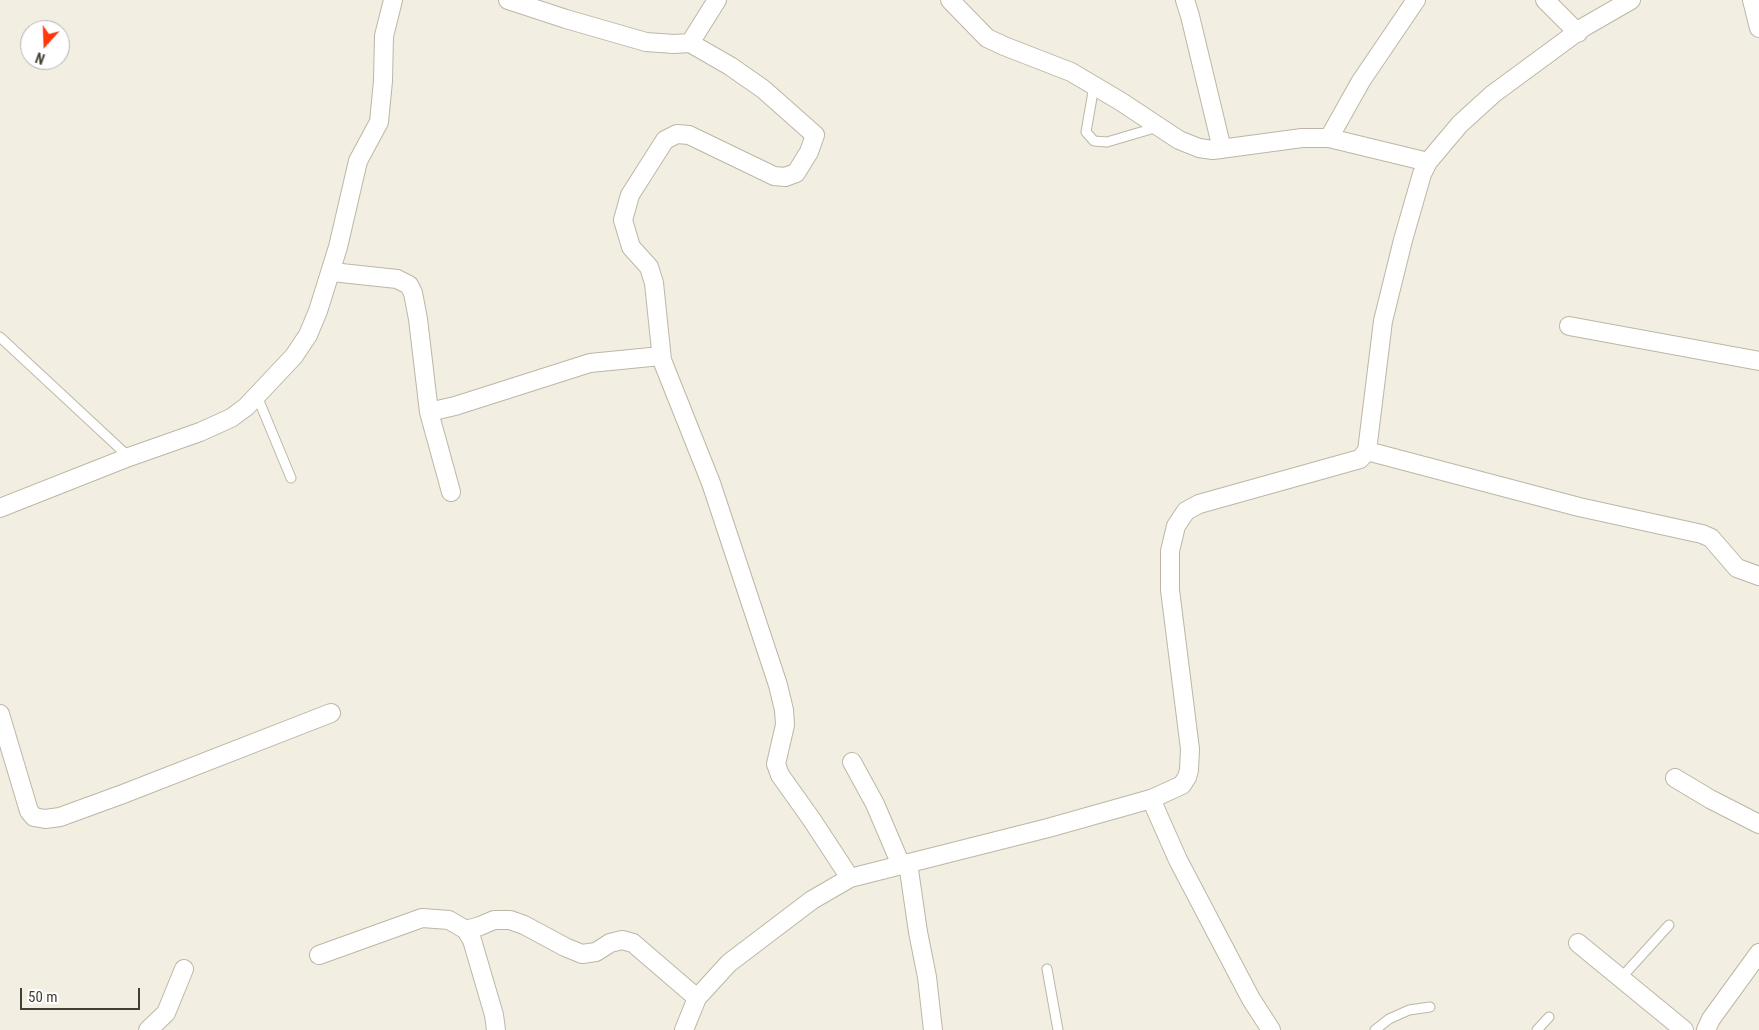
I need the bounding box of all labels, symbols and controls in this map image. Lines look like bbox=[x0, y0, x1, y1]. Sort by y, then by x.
north arrow bbox=[20, 20, 70, 70]
text: N bbox=[33, 49, 47, 67]
scale bar bbox=[22, 978, 142, 1010]
text: 50 m bbox=[28, 988, 58, 1006]

